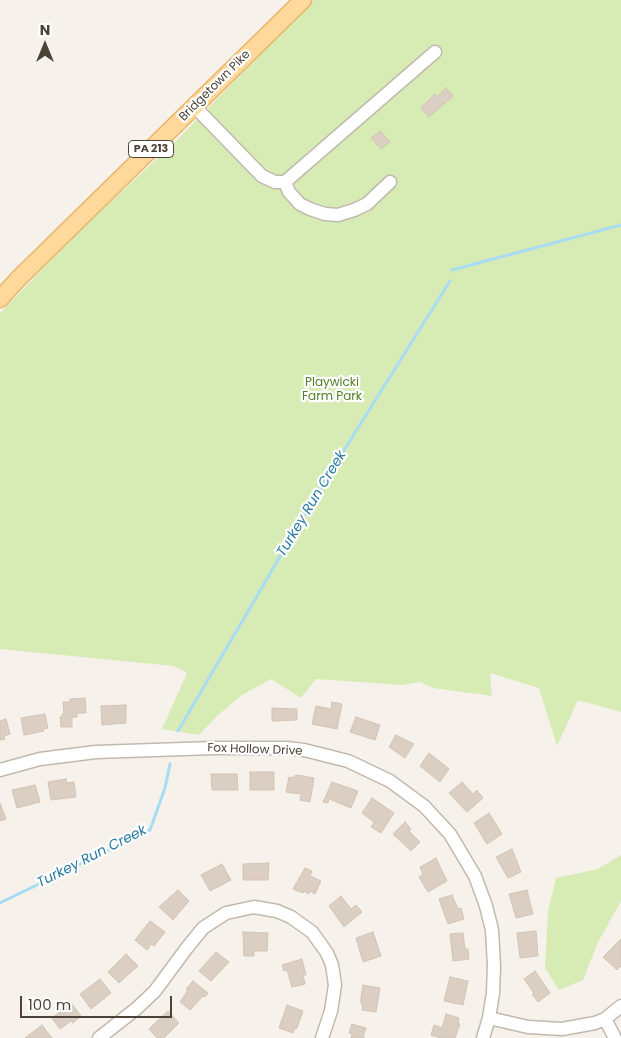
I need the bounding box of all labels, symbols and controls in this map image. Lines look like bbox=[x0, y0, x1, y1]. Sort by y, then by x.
north arrow bbox=[20, 20, 70, 70]
text: N bbox=[40, 20, 50, 40]
street label: Bridgetown Pike bbox=[176, 47, 254, 125]
road number: PA 213 bbox=[128, 140, 174, 158]
park label: Playwicki Farm Park bbox=[302, 376, 362, 404]
water label: Turkey Run Creek bbox=[274, 448, 350, 560]
street label: Fox Hollow Drive bbox=[207, 741, 303, 759]
water label: Turkey Run Creek bbox=[34, 822, 150, 892]
scale bar bbox=[22, 986, 175, 1018]
text: 100 m bbox=[28, 994, 71, 1015]

